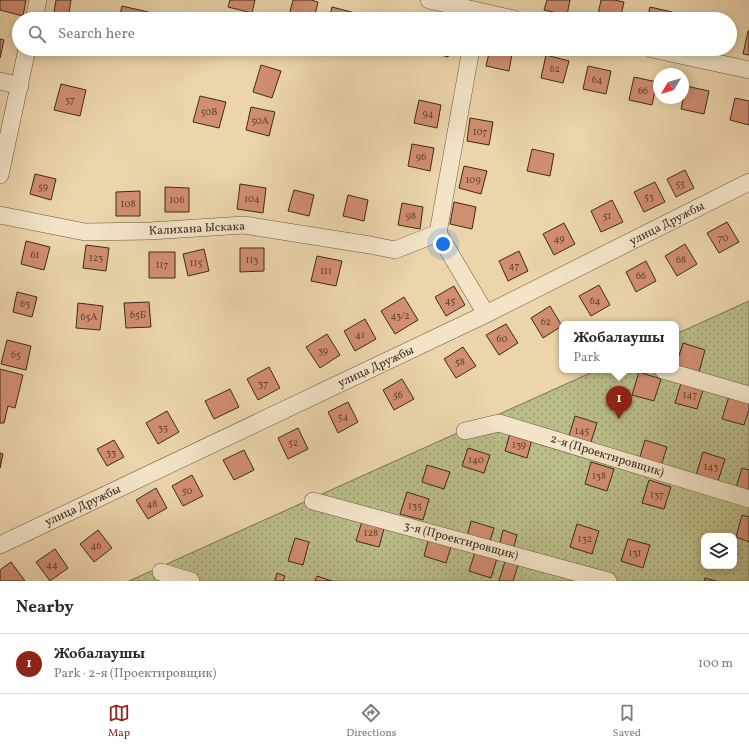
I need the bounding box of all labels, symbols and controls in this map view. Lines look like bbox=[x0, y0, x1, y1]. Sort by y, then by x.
search box bbox=[12, 12, 737, 56]
icon: search bbox=[26, 23, 48, 45]
text: Search here bbox=[58, 24, 135, 45]
house number: 62 bbox=[550, 62, 560, 76]
north arrow bbox=[653, 68, 689, 104]
house number: 64 bbox=[592, 73, 602, 87]
house number: 66 bbox=[638, 84, 648, 98]
house number: 57 bbox=[65, 93, 75, 107]
house number: 50В bbox=[201, 105, 217, 119]
house number: 94 bbox=[423, 107, 433, 121]
house number: 50А bbox=[251, 114, 269, 128]
house number: 107 bbox=[473, 125, 488, 139]
house number: 96 bbox=[416, 150, 426, 164]
house number: 109 bbox=[465, 173, 481, 187]
house number: 55 bbox=[675, 177, 685, 191]
house number: 59 bbox=[38, 180, 48, 194]
house number: 53 bbox=[644, 190, 654, 204]
house number: 104 bbox=[244, 192, 260, 206]
house number: 106 bbox=[169, 193, 185, 207]
house number: 108 bbox=[121, 197, 135, 211]
street label: улица Дружбы bbox=[627, 198, 708, 250]
house number: 98 bbox=[406, 209, 416, 223]
house number: 51 bbox=[603, 209, 611, 223]
street label: Калихана Ыскака bbox=[149, 218, 245, 240]
house number: 70 bbox=[718, 231, 728, 245]
house number: 49 bbox=[554, 232, 564, 246]
your location bbox=[433, 234, 453, 254]
house number: 61 bbox=[31, 248, 40, 262]
house number: 123 bbox=[89, 251, 103, 265]
house number: 113 bbox=[246, 253, 258, 267]
house number: 68 bbox=[676, 253, 686, 267]
house number: 115 bbox=[190, 256, 202, 270]
house number: 117 bbox=[156, 258, 168, 272]
house number: 47 bbox=[509, 259, 520, 273]
house number: 111 bbox=[320, 264, 332, 278]
house number: 66 bbox=[636, 269, 646, 283]
house number: 45 bbox=[445, 294, 455, 308]
house number: 64 bbox=[590, 294, 600, 308]
house number: 63 bbox=[20, 297, 30, 311]
house number: 65Б bbox=[130, 308, 146, 322]
house number: 43/2 bbox=[390, 309, 410, 323]
house number: 65А bbox=[81, 310, 97, 324]
house number: 62 bbox=[541, 315, 551, 329]
popup bbox=[559, 321, 679, 373]
house number: 41 bbox=[355, 328, 365, 342]
text: Жобалаушы bbox=[573, 328, 665, 349]
house number: 60 bbox=[496, 332, 508, 346]
street label: улица Дружбы bbox=[335, 342, 417, 392]
house number: 39 bbox=[318, 344, 328, 358]
house number: 65 bbox=[11, 348, 21, 362]
text: Park bbox=[573, 349, 600, 367]
house number: 58 bbox=[455, 355, 465, 369]
house number: 37 bbox=[258, 377, 268, 391]
pin: 1 bbox=[606, 386, 632, 419]
house number: 56 bbox=[393, 388, 403, 402]
house number: 147 bbox=[683, 388, 697, 402]
house number: 54 bbox=[338, 410, 348, 424]
house number: 35 bbox=[158, 421, 168, 435]
house number: 145 bbox=[575, 424, 589, 438]
street label: 2-я (Проектировщик) bbox=[548, 431, 666, 481]
house number: 52 bbox=[288, 436, 298, 450]
house number: 139 bbox=[512, 438, 526, 452]
house number: 33 bbox=[106, 446, 116, 460]
house number: 140 bbox=[468, 453, 484, 467]
house number: 143 bbox=[704, 460, 718, 474]
house number: 138 bbox=[592, 469, 606, 483]
street label: улица Дружбы bbox=[42, 481, 124, 531]
house number: 50 bbox=[182, 484, 192, 498]
house number: 137 bbox=[650, 488, 664, 502]
house number: 48 bbox=[147, 497, 157, 511]
house number: 135 bbox=[408, 499, 422, 513]
street label: 3-я (Проектировщик) bbox=[402, 518, 520, 564]
house number: 128 bbox=[364, 526, 378, 540]
house number: 132 bbox=[578, 532, 592, 546]
map controls bbox=[701, 533, 737, 569]
button: layers bbox=[701, 533, 737, 569]
house number: 46 bbox=[91, 539, 101, 553]
house number: 131 bbox=[629, 546, 642, 560]
house number: 44 bbox=[46, 558, 58, 572]
text: Nearby bbox=[16, 596, 74, 619]
text: Жобалаушы bbox=[54, 644, 145, 665]
text: 1 bbox=[26, 655, 32, 673]
text: 100 m bbox=[698, 655, 733, 673]
text: Park · 2-я (Проектировщик) bbox=[54, 665, 216, 683]
tab: Map bbox=[108, 702, 130, 741]
tab: Directions bbox=[346, 702, 397, 741]
tab: Saved bbox=[613, 702, 641, 741]

